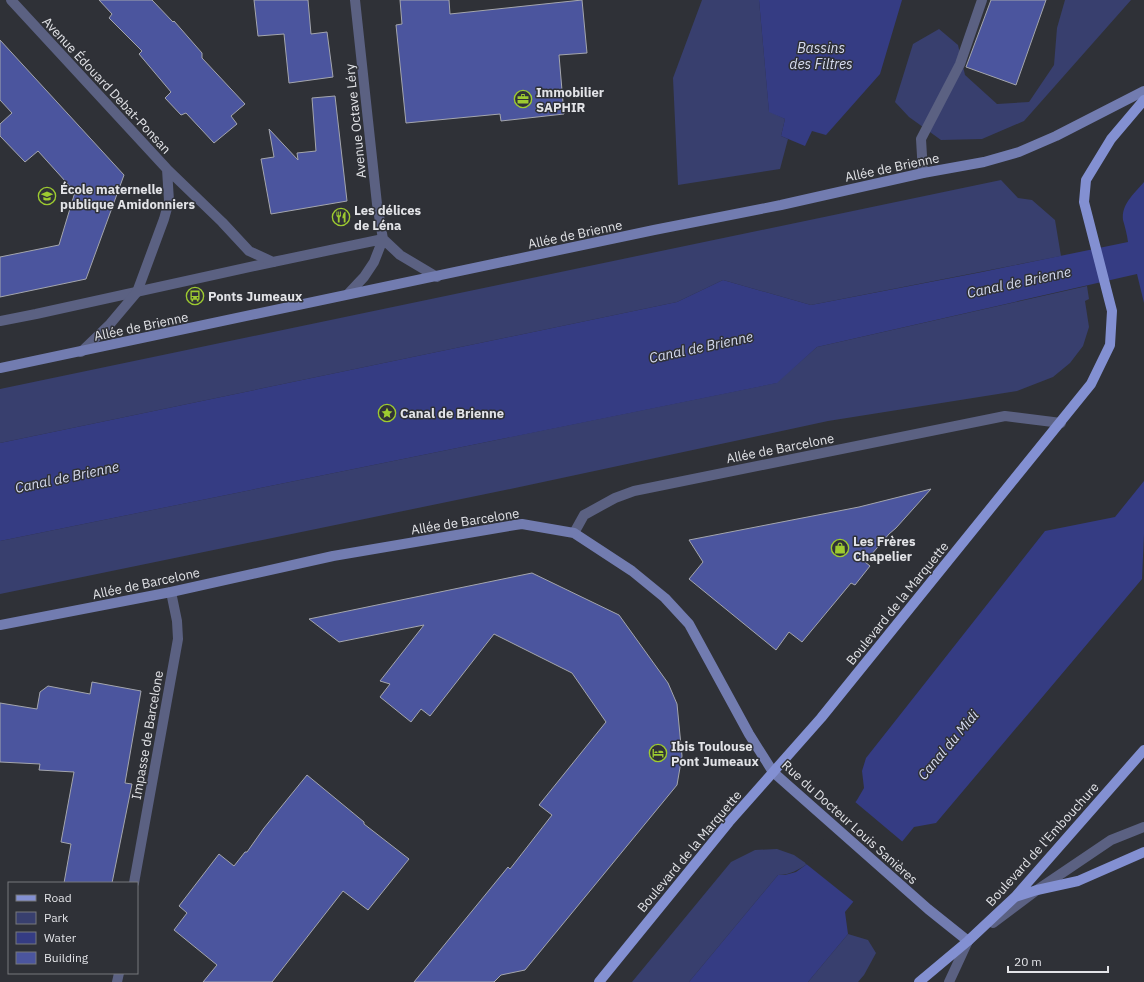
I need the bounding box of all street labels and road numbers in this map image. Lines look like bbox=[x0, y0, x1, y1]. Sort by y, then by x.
street label: Avenue Édouard Debat-Ponsan bbox=[39, 13, 175, 157]
street label: Avenue Octave Léry bbox=[341, 62, 370, 179]
street label: Allée de Brienne bbox=[843, 149, 941, 186]
street label: Allée de Brienne bbox=[526, 216, 624, 253]
street label: Allée de Brienne bbox=[92, 308, 190, 345]
street label: Allée de Barcelone bbox=[725, 430, 835, 467]
street label: Allée de Barcelone bbox=[410, 505, 520, 538]
street label: Boulevard de la Marquette bbox=[842, 538, 952, 668]
street label: Allée de Barcelone bbox=[91, 564, 201, 603]
street label: Impasse de Barcelone bbox=[128, 669, 167, 801]
street label: Rue du Docteur Louis Sanières bbox=[778, 757, 921, 888]
street label: Boulevard de l'Embouchure bbox=[982, 779, 1103, 910]
street label: Boulevard de la Marquette bbox=[633, 787, 745, 916]

